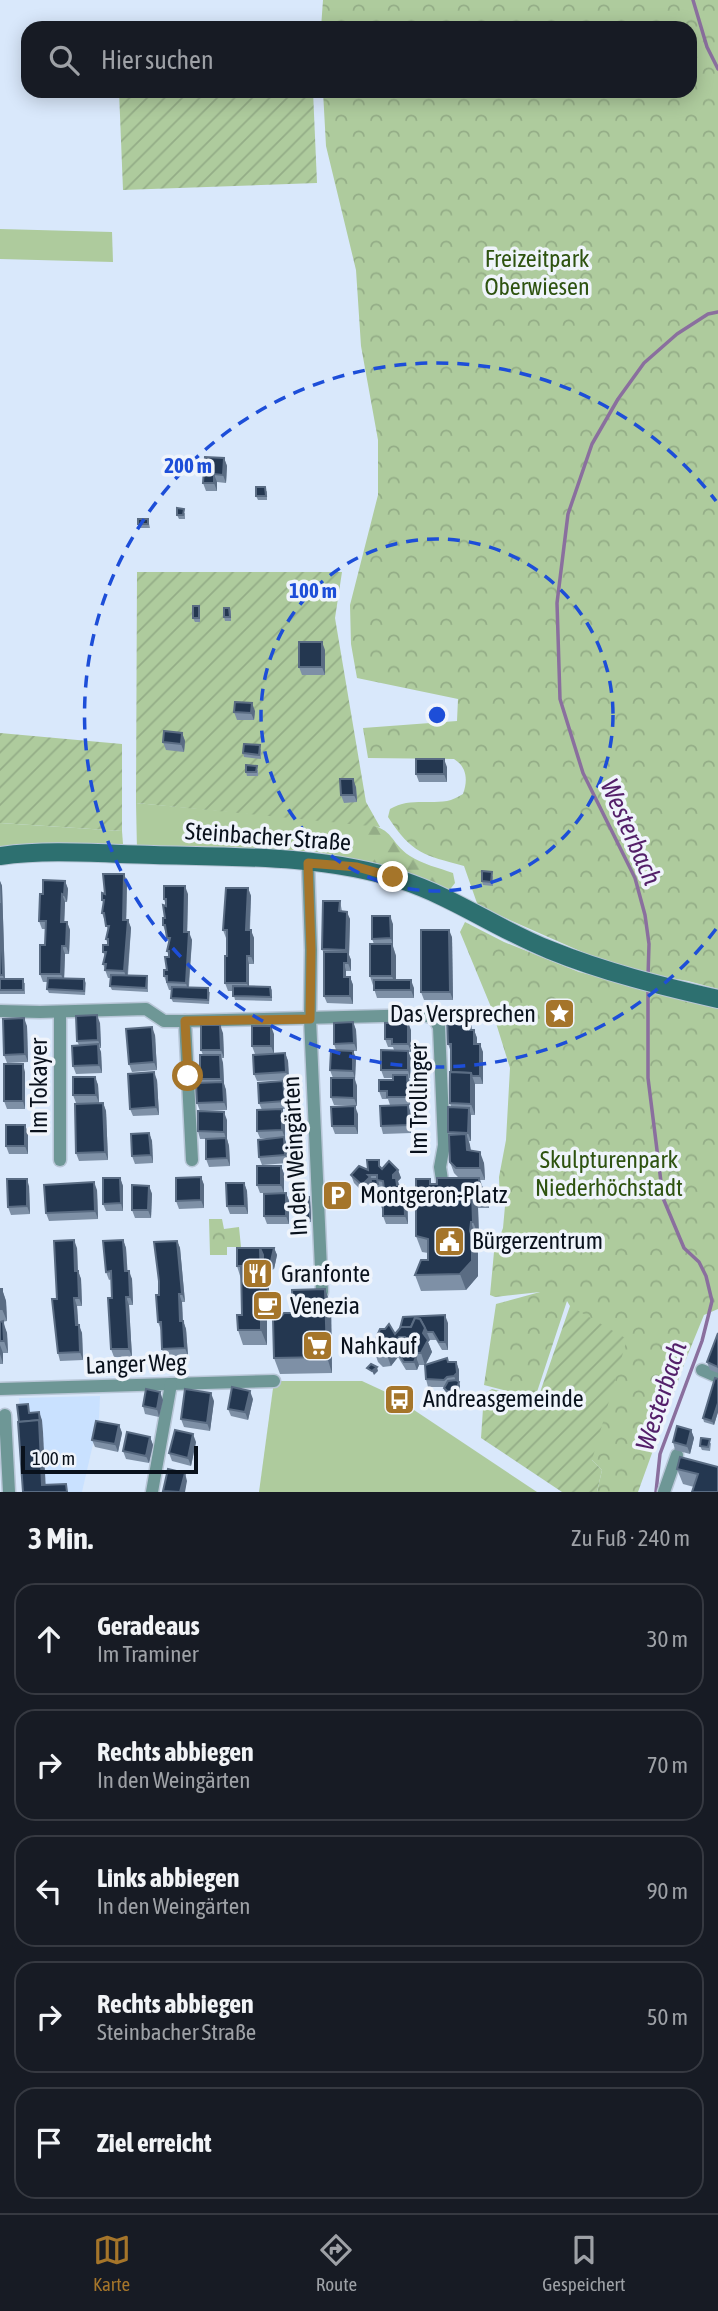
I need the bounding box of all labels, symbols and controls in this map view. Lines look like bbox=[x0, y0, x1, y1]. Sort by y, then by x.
search box bbox=[21, 21, 697, 98]
icon: search bbox=[45, 41, 83, 79]
text: Hier suchen bbox=[101, 45, 214, 75]
park label: Freizeitpark Oberwiesen bbox=[484, 245, 590, 300]
text: 200 m bbox=[164, 453, 212, 477]
text: 100 m bbox=[289, 578, 337, 602]
centre of rings bbox=[425, 703, 449, 727]
water label: Westerbach bbox=[594, 775, 668, 890]
street label: Steinbacher Straße bbox=[184, 817, 352, 856]
route end bbox=[377, 861, 408, 892]
place icon: Das Versprechen bbox=[542, 997, 576, 1031]
place label: Das Versprechen bbox=[390, 1000, 536, 1027]
street label: Im Tokayer bbox=[25, 1037, 52, 1134]
street label: Im Trollinger bbox=[405, 1042, 432, 1155]
route start bbox=[172, 1060, 203, 1091]
street label: In den Weingärten bbox=[277, 1075, 312, 1237]
park label: Skulpturenpark Niederhöchstadt bbox=[535, 1146, 683, 1201]
parking icon: Montgeron-Platz bbox=[320, 1178, 354, 1212]
place label: Montgeron-Platz bbox=[360, 1181, 508, 1208]
public building icon: Bürgerzentrum bbox=[432, 1224, 466, 1258]
place label: Bürgerzentrum bbox=[472, 1227, 603, 1254]
restaurant icon: Granfonte bbox=[241, 1257, 275, 1291]
place label: Granfonte bbox=[281, 1260, 370, 1287]
cafe icon: Venezia bbox=[250, 1289, 284, 1323]
place label: Venezia bbox=[290, 1292, 360, 1319]
supermarket icon: Nahkauf bbox=[300, 1329, 334, 1363]
place label: Nahkauf bbox=[340, 1332, 417, 1359]
water label: Westerbach bbox=[629, 1338, 693, 1454]
street label: Langer Weg bbox=[85, 1348, 188, 1379]
bus stop icon: Andreasgemeinde bbox=[383, 1382, 417, 1416]
place label: Andreasgemeinde bbox=[423, 1385, 584, 1412]
scale bar bbox=[21, 1443, 198, 1475]
text: 100 m bbox=[32, 1447, 75, 1469]
text: 3 Min. bbox=[28, 1521, 93, 1555]
text: Zu Fuß · 240 m bbox=[571, 1525, 690, 1551]
text: Geradeaus bbox=[97, 1611, 200, 1641]
icon: ahead bbox=[30, 1620, 68, 1658]
text: 30 m bbox=[647, 1626, 688, 1652]
text: Im Traminer bbox=[97, 1641, 199, 1667]
text: Rechts abbiegen bbox=[97, 1737, 254, 1767]
icon: right bbox=[30, 1746, 68, 1784]
text: 70 m bbox=[647, 1752, 688, 1778]
text: In den Weingärten bbox=[97, 1767, 250, 1793]
text: Links abbiegen bbox=[97, 1863, 239, 1893]
icon: left bbox=[30, 1872, 68, 1910]
text: 90 m bbox=[647, 1878, 688, 1904]
text: In den Weingärten bbox=[97, 1893, 250, 1919]
text: Rechts abbiegen bbox=[97, 1989, 254, 2019]
icon: right bbox=[30, 1998, 68, 2036]
text: 50 m bbox=[647, 2004, 688, 2030]
text: Steinbacher Straße bbox=[97, 2019, 256, 2045]
icon: arrive bbox=[30, 2124, 68, 2162]
text: Ziel erreicht bbox=[97, 2128, 212, 2158]
tab: Karte bbox=[93, 2231, 131, 2295]
tab: Route bbox=[316, 2231, 357, 2295]
tab: Gespeichert bbox=[542, 2231, 625, 2295]

